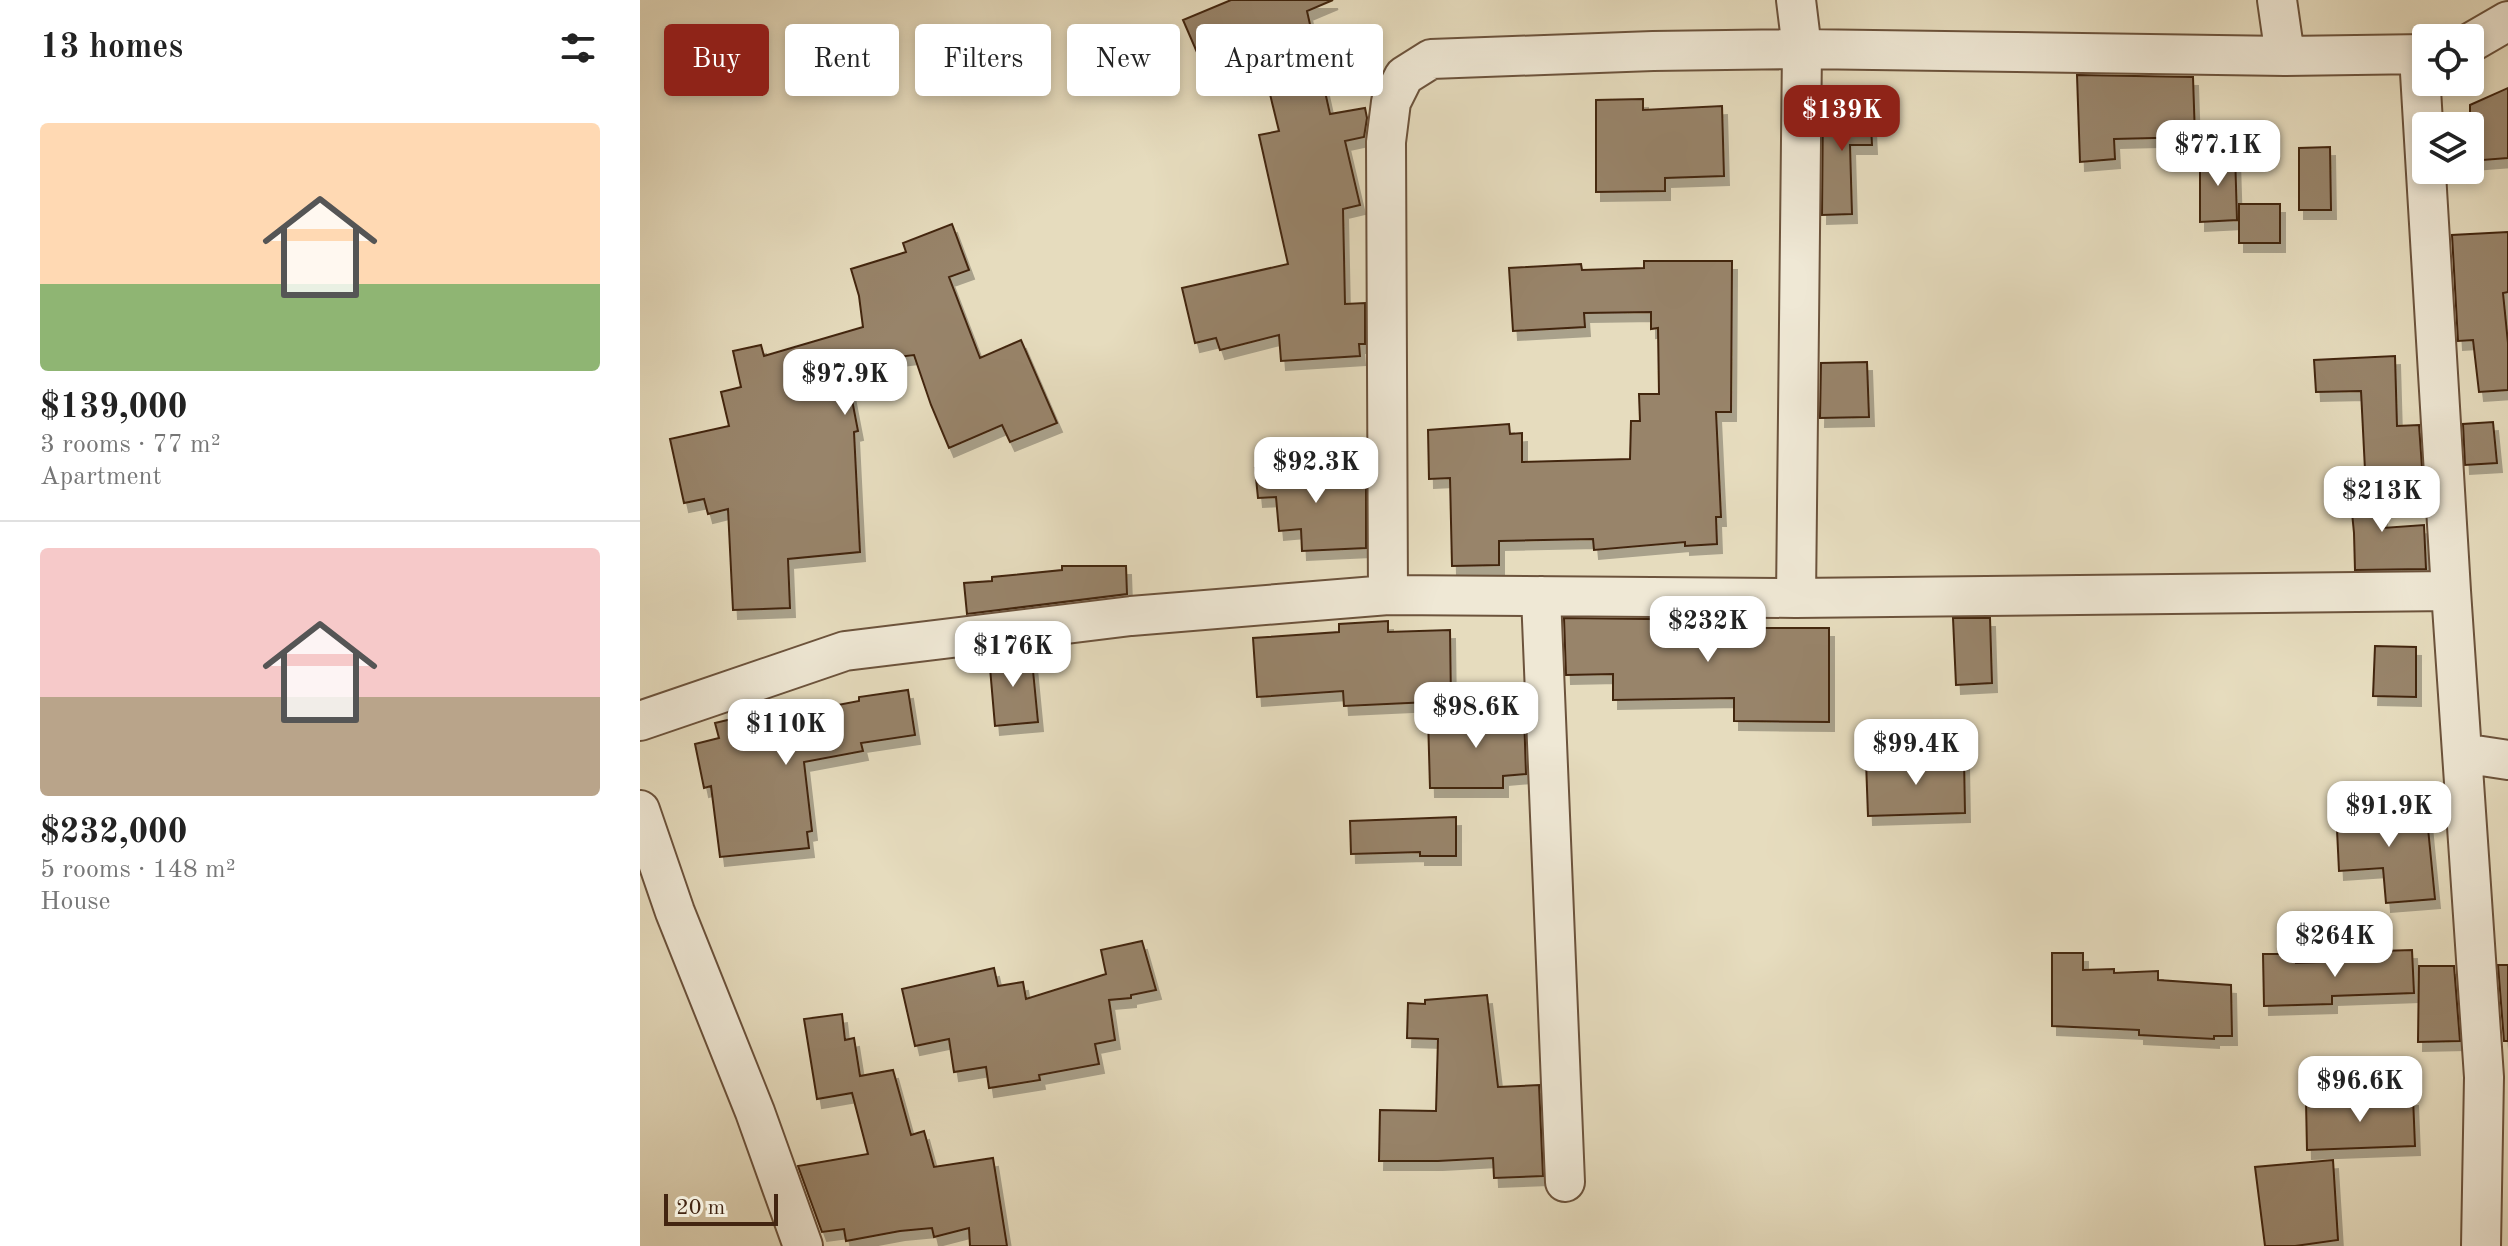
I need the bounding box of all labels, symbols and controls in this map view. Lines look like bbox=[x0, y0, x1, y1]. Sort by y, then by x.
chip: Buy bbox=[664, 24, 769, 96]
chip: Rent bbox=[785, 24, 899, 96]
chip: Filters bbox=[915, 24, 1051, 96]
chip: New bbox=[1067, 24, 1180, 96]
chip: Apartment bbox=[1196, 24, 1383, 96]
map controls bbox=[2412, 24, 2484, 184]
button: locate bbox=[2412, 24, 2484, 96]
icon: filters bbox=[556, 26, 600, 70]
text: 13 homes bbox=[40, 31, 183, 65]
pin: $139K bbox=[1786, 85, 1898, 153]
text: $139K bbox=[1802, 98, 1882, 124]
button: layers bbox=[2412, 112, 2484, 184]
pin: $77.1K bbox=[2153, 120, 2283, 188]
text: $77.1K bbox=[2174, 133, 2262, 159]
icon: home bbox=[248, 175, 392, 319]
pin: $97.9K bbox=[780, 349, 910, 417]
text: $97.9K bbox=[801, 362, 889, 388]
text: $139,000 bbox=[40, 391, 188, 425]
text: 3 rooms · 77 m² bbox=[40, 432, 221, 458]
pin: $92.3K bbox=[1251, 437, 1381, 505]
text: $92.3K bbox=[1272, 450, 1360, 476]
text: Apartment bbox=[40, 464, 162, 490]
pin: $213K bbox=[2326, 466, 2438, 534]
text: $213K bbox=[2342, 479, 2422, 505]
pin: $232K bbox=[1652, 596, 1764, 664]
icon: home bbox=[248, 600, 392, 744]
text: $232K bbox=[1668, 609, 1748, 635]
pin: $176K bbox=[957, 621, 1069, 689]
text: $176K bbox=[973, 634, 1053, 660]
pin: $98.6K bbox=[1411, 682, 1541, 750]
text: $98.6K bbox=[1432, 695, 1520, 721]
pin: $110K bbox=[730, 699, 842, 767]
text: $110K bbox=[746, 712, 826, 738]
pin: $99.4K bbox=[1851, 719, 1981, 787]
text: $99.4K bbox=[1872, 732, 1960, 758]
pin: $91.9K bbox=[2324, 781, 2454, 849]
text: $91.9K bbox=[2345, 794, 2433, 820]
text: $232,000 bbox=[40, 816, 188, 850]
text: 5 rooms · 148 m² bbox=[40, 857, 236, 883]
text: House bbox=[40, 889, 111, 915]
pin: $264K bbox=[2279, 911, 2391, 979]
text: $264K bbox=[2295, 924, 2375, 950]
pin: $96.6K bbox=[2295, 1056, 2425, 1124]
text: $96.6K bbox=[2316, 1069, 2404, 1095]
scale bar bbox=[664, 1190, 778, 1226]
text: 20 m bbox=[676, 1197, 725, 1219]

